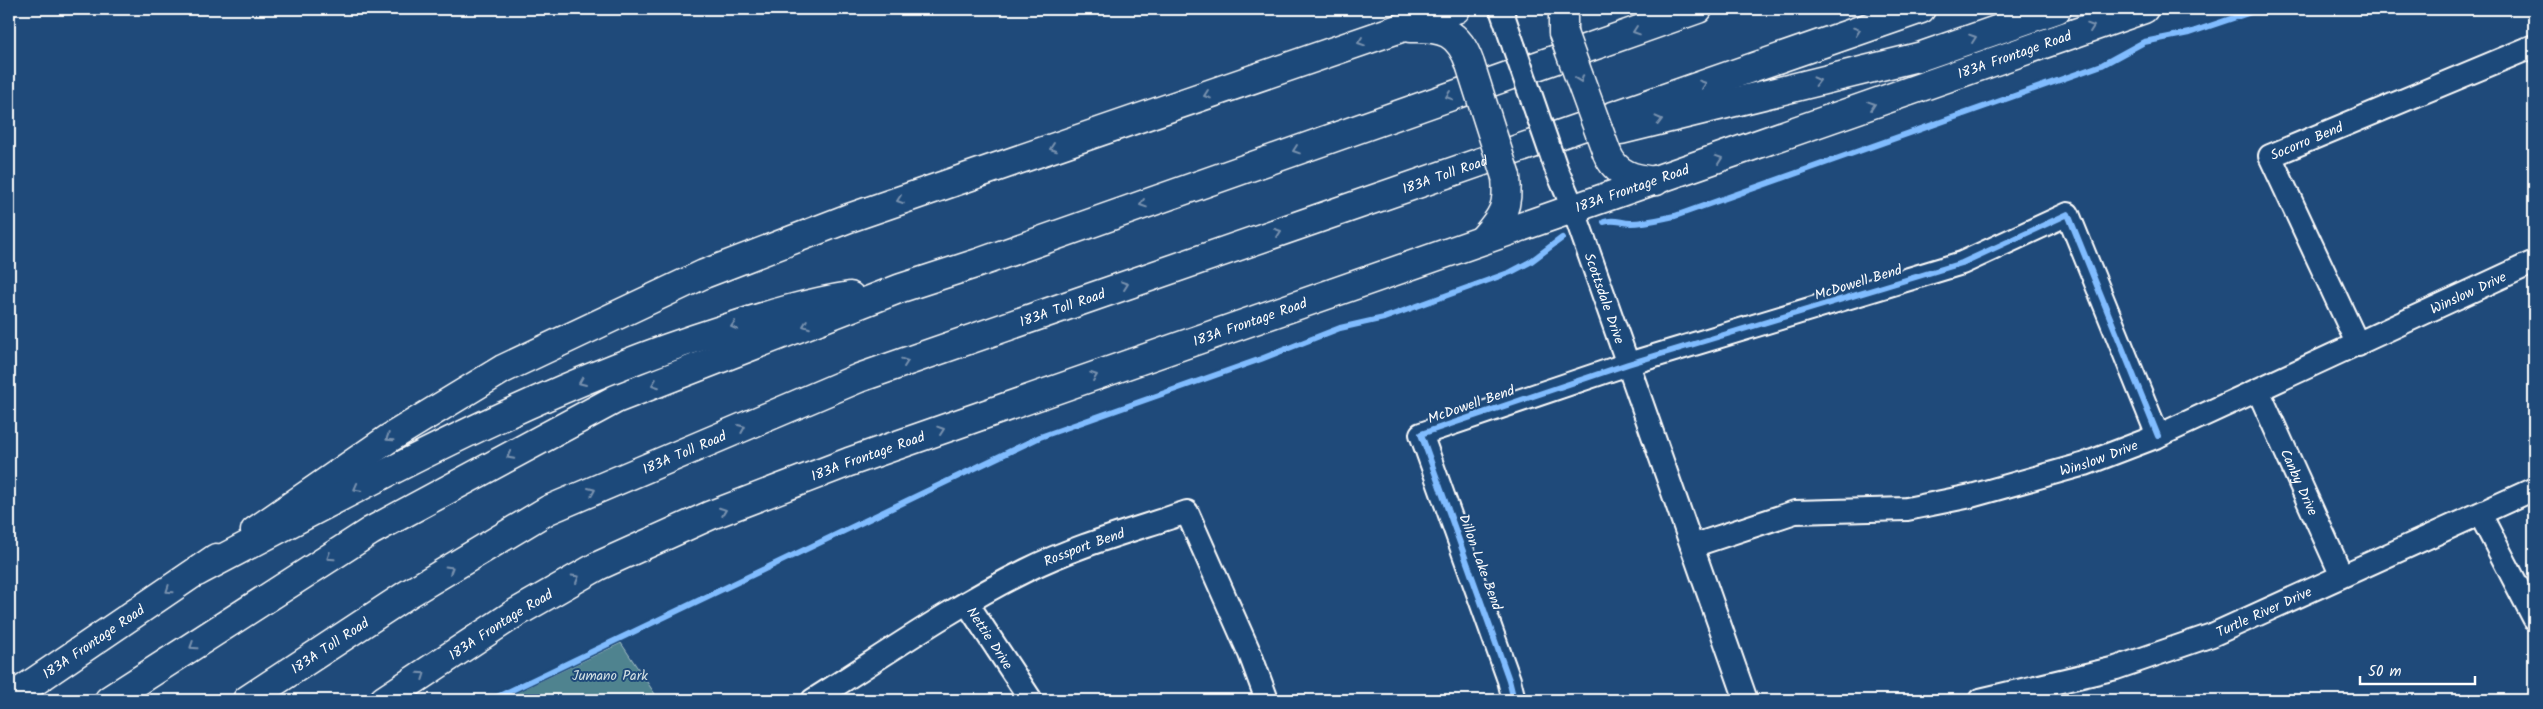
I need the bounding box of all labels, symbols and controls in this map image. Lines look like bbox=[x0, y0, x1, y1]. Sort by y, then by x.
one-way arrow bbox=[2086, 23, 2095, 33]
one-way arrow bbox=[1632, 25, 1641, 35]
street label: 183A Frontage Road bbox=[1955, 25, 2076, 85]
one-way arrow bbox=[1852, 27, 1861, 37]
one-way arrow bbox=[1969, 34, 1977, 44]
one-way arrow bbox=[1357, 36, 1365, 46]
one-way arrow bbox=[1574, 74, 1584, 82]
one-way arrow bbox=[1813, 77, 1821, 87]
one-way arrow bbox=[1699, 80, 1707, 90]
one-way arrow bbox=[1203, 89, 1212, 99]
one-way arrow bbox=[1446, 90, 1454, 100]
one-way arrow bbox=[1867, 101, 1876, 111]
one-way arrow bbox=[1655, 115, 1664, 126]
street label: Socorro Bend bbox=[2267, 116, 2348, 167]
one-way arrow bbox=[1050, 142, 1058, 152]
one-way arrow bbox=[1292, 144, 1301, 154]
street label: 183A Toll Road bbox=[1399, 150, 1492, 200]
one-way arrow bbox=[1714, 155, 1722, 165]
street label: 183A Frontage Road bbox=[1572, 159, 1693, 219]
one-way arrow bbox=[896, 195, 904, 205]
one-way arrow bbox=[1139, 198, 1148, 208]
one-way arrow bbox=[1274, 228, 1282, 238]
street label: Scottsdale Drive bbox=[1578, 250, 1630, 348]
street label: McDowell Bend bbox=[1812, 259, 1906, 307]
street label: Winslow Drive bbox=[2427, 266, 2511, 321]
one-way arrow bbox=[1120, 281, 1129, 291]
street label: 183A Toll Road bbox=[1017, 283, 1109, 333]
street label: 183A Frontage Road bbox=[1190, 292, 1311, 353]
one-way arrow bbox=[802, 318, 811, 329]
one-way arrow bbox=[730, 320, 739, 330]
one-way arrow bbox=[901, 358, 909, 368]
one-way arrow bbox=[1090, 371, 1098, 381]
one-way arrow bbox=[578, 376, 586, 386]
one-way arrow bbox=[651, 378, 660, 388]
street label: McDowell Bend bbox=[1425, 379, 1519, 430]
one-way arrow bbox=[737, 423, 746, 434]
street label: 183A Toll Road bbox=[639, 425, 731, 481]
street label: 183A Frontage Road bbox=[808, 426, 929, 488]
one-way arrow bbox=[936, 426, 945, 436]
one-way arrow bbox=[386, 432, 395, 442]
street label: Winslow Drive bbox=[2057, 434, 2142, 483]
street label: Canby Drive bbox=[2274, 445, 2324, 520]
one-way arrow bbox=[506, 450, 515, 460]
one-way arrow bbox=[353, 482, 362, 492]
one-way arrow bbox=[587, 487, 596, 497]
one-way arrow bbox=[718, 507, 727, 517]
street label: Dillon Lake Bend bbox=[1452, 511, 1508, 615]
street label: Rossport Bend bbox=[1040, 523, 1128, 573]
one-way arrow bbox=[326, 551, 335, 560]
one-way arrow bbox=[444, 565, 453, 575]
one-way arrow bbox=[570, 575, 579, 585]
street label: Turtle River Drive bbox=[2213, 581, 2316, 644]
one-way arrow bbox=[165, 584, 175, 593]
street label: 183A Frontage Road bbox=[445, 584, 558, 666]
street label: 183A Frontage Road bbox=[38, 599, 150, 685]
street label: Nettie Drive bbox=[961, 603, 1018, 675]
street label: 183A Toll Road bbox=[287, 612, 374, 680]
one-way arrow bbox=[190, 639, 199, 649]
scale bar bbox=[2360, 654, 2476, 686]
text: 50 m bbox=[2368, 660, 2402, 684]
park label: Jumano Park bbox=[572, 665, 648, 687]
one-way arrow bbox=[416, 672, 426, 681]

